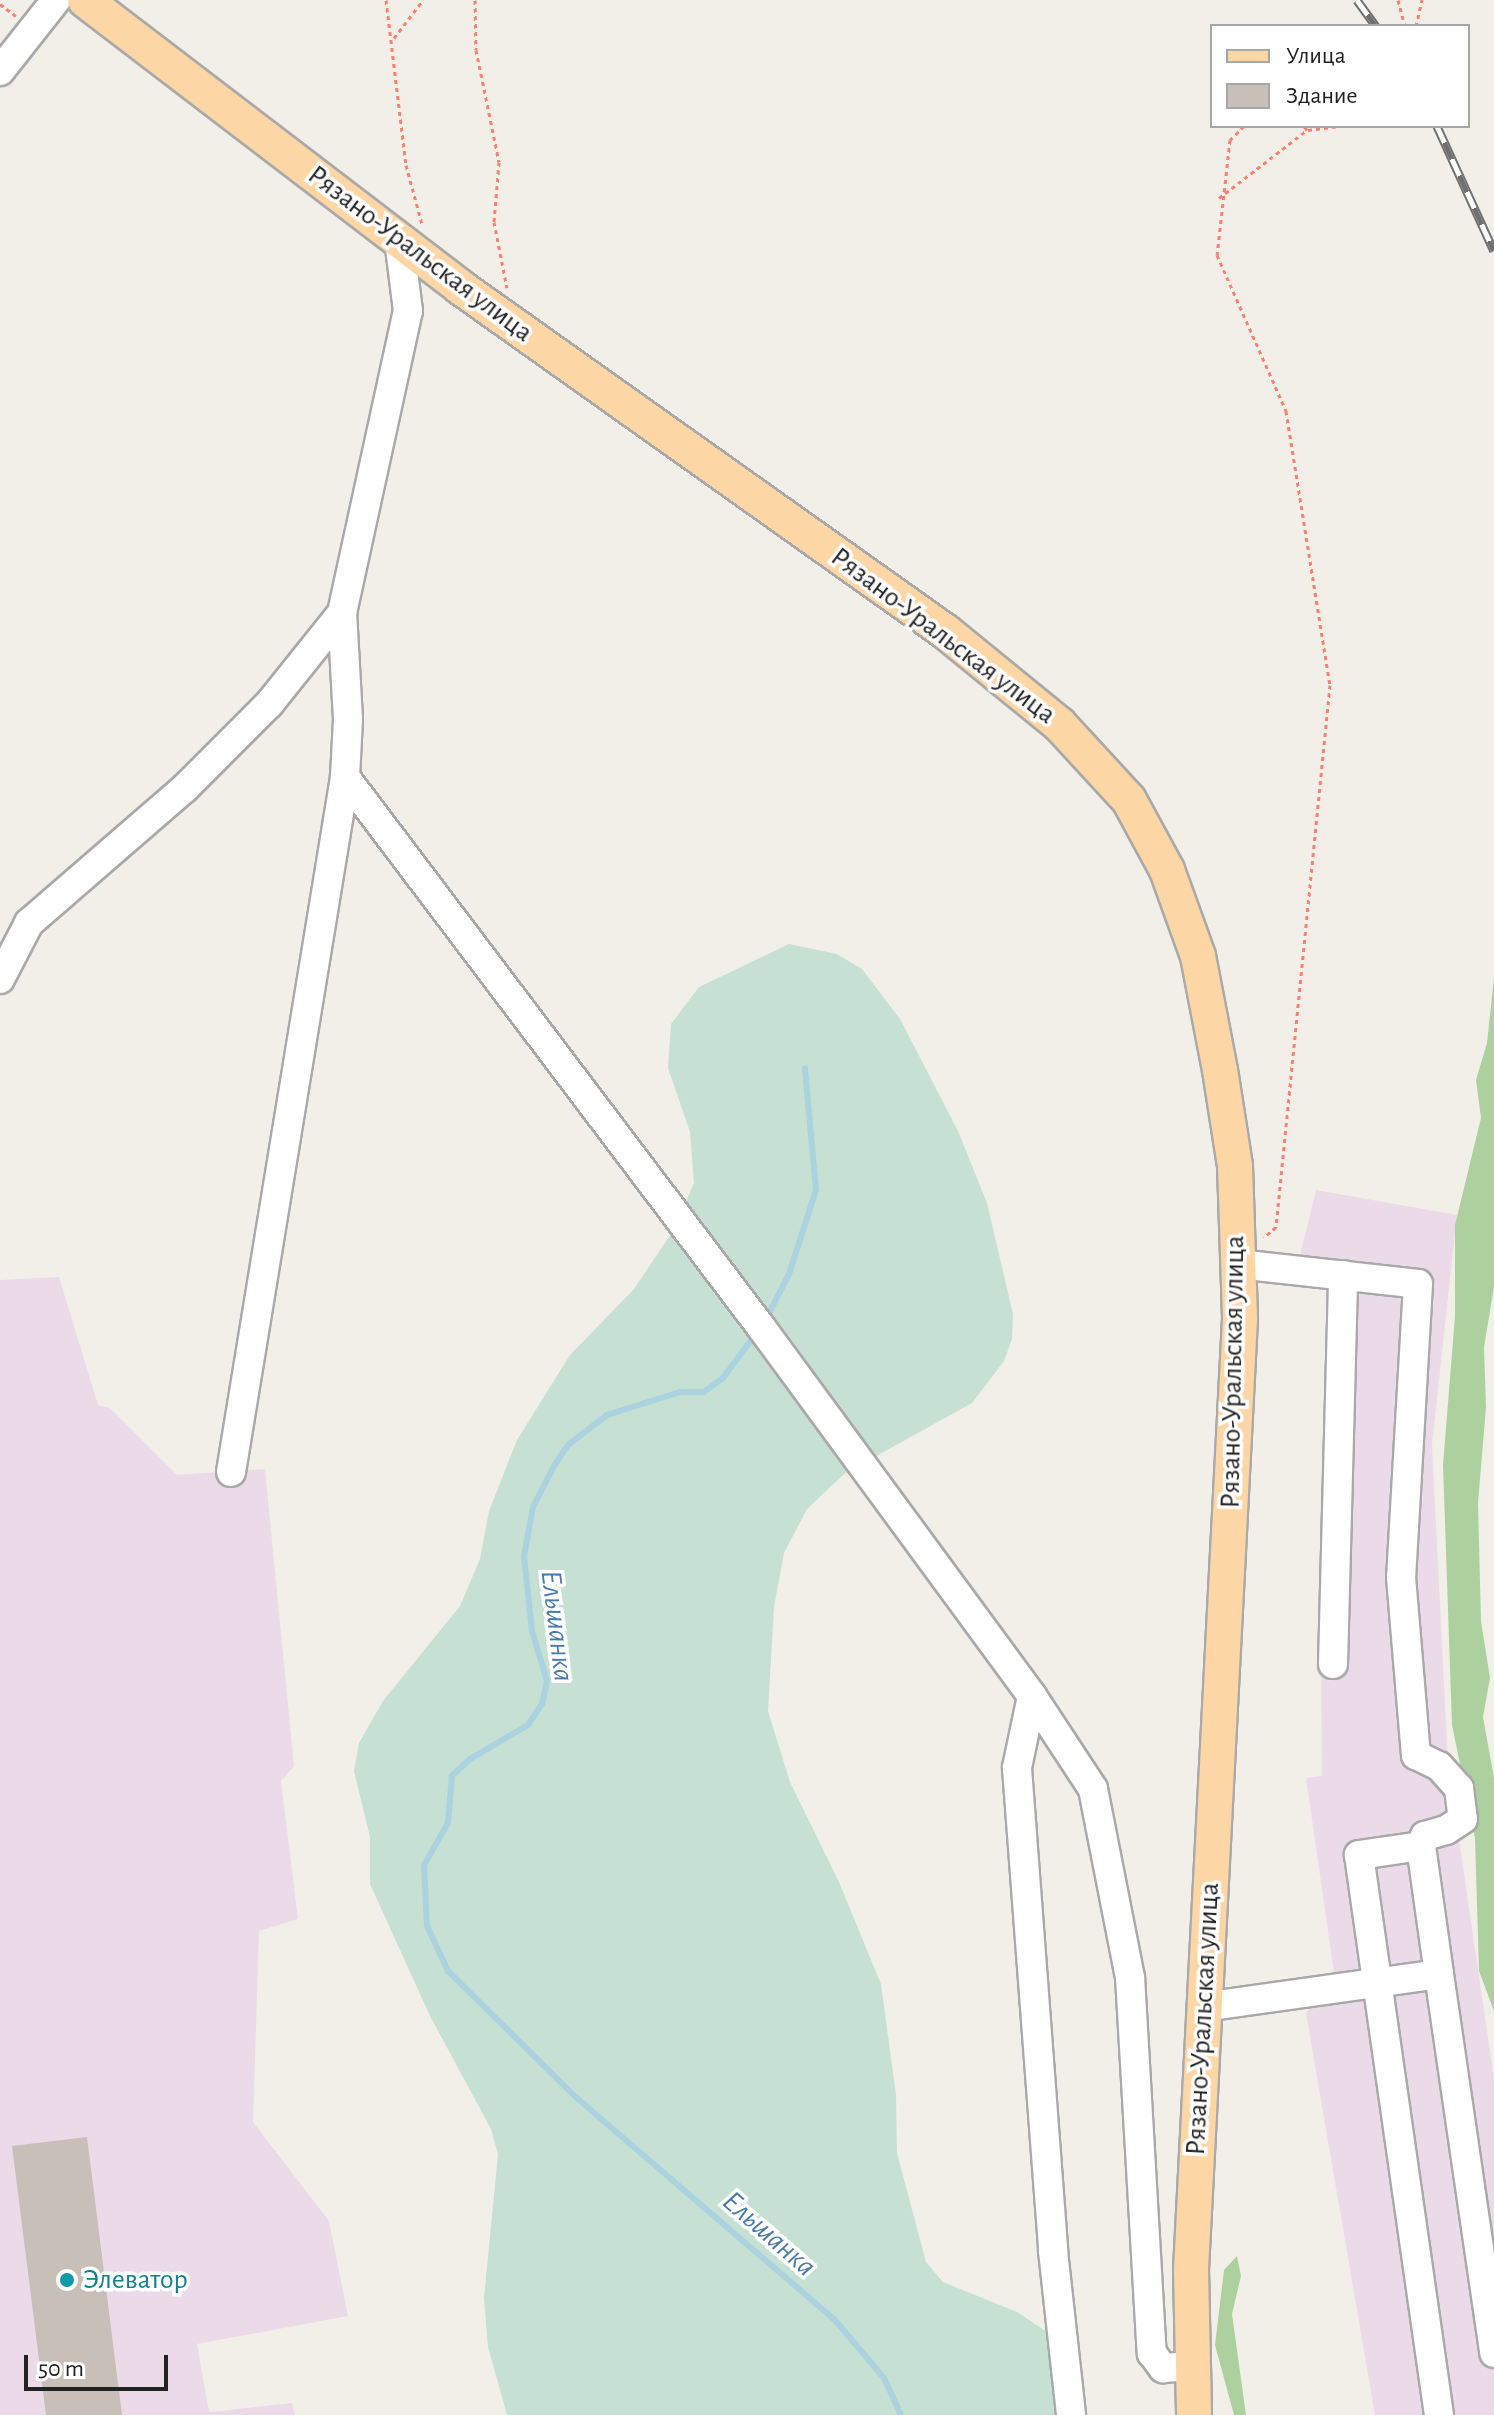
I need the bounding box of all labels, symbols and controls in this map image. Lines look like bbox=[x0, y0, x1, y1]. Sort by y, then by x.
legend bbox=[1210, 24, 1470, 128]
text: Улица bbox=[1286, 44, 1346, 68]
text: Здание bbox=[1286, 84, 1357, 108]
street label: Рязано-Уральская улица bbox=[301, 158, 539, 350]
street label: Рязано-Уральская улица bbox=[824, 540, 1062, 732]
street label: Рязано-Уральская улица bbox=[1214, 1235, 1252, 1509]
water label: Ельшанка bbox=[532, 1568, 582, 1684]
street label: Рязано-Уральская улица bbox=[1179, 1882, 1227, 2156]
water label: Ельшанка bbox=[715, 2184, 823, 2284]
place label: Элеватор bbox=[83, 2263, 188, 2297]
marker: Элеватор bbox=[58, 2271, 76, 2289]
scale bar bbox=[28, 2339, 172, 2389]
text: 50 m bbox=[38, 2357, 84, 2381]

